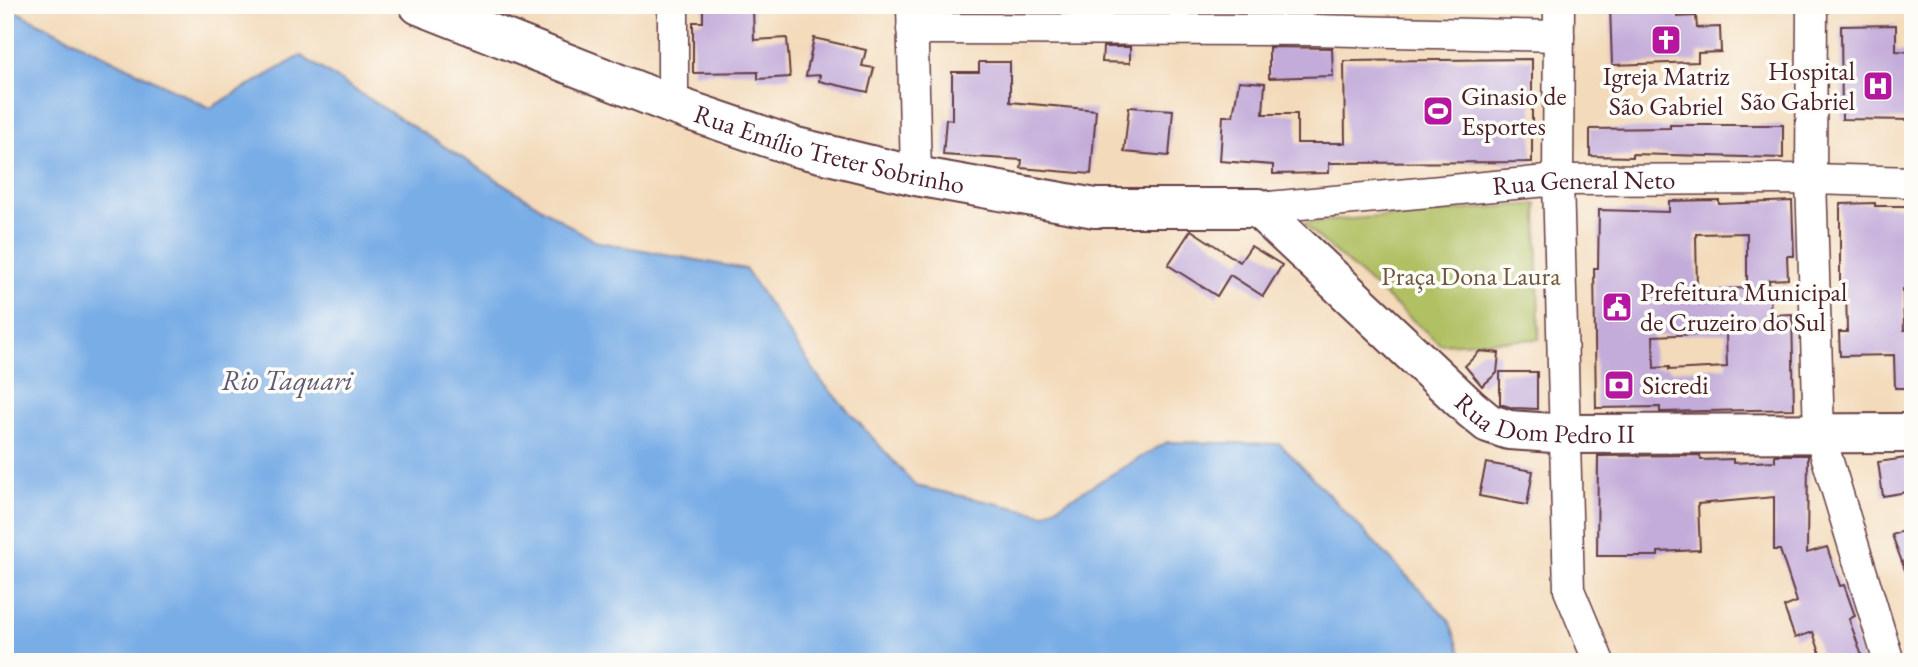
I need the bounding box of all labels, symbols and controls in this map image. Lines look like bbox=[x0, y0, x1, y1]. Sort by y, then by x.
church icon: Igreja Matriz São Gabriel bbox=[1649, 23, 1683, 57]
place label: Hospital São Gabriel bbox=[1740, 54, 1855, 118]
place label: Igreja Matriz São Gabriel bbox=[1603, 59, 1730, 123]
hospital icon: Hospital São Gabriel bbox=[1861, 69, 1895, 103]
place label: Ginasio de Esportes bbox=[1461, 79, 1567, 143]
sports icon: Ginasio de Esportes bbox=[1421, 94, 1455, 128]
street label: Rua Emílio Treter Sobrinho bbox=[690, 96, 967, 201]
street label: Rua General Neto bbox=[1491, 163, 1675, 203]
park label: Praça Dona Laura bbox=[1381, 259, 1561, 293]
place label: Prefeitura Municipal de Cruzeiro do Sul bbox=[1640, 275, 1847, 339]
public building icon: Prefeitura Municipal de Cruzeiro do Sul bbox=[1600, 290, 1634, 324]
water label: Rio Taquari bbox=[221, 362, 355, 399]
bank icon: Sicredi bbox=[1602, 368, 1636, 402]
place label: Sicredi bbox=[1642, 368, 1709, 402]
street label: Rua Dom Pedro II bbox=[1448, 385, 1635, 451]

